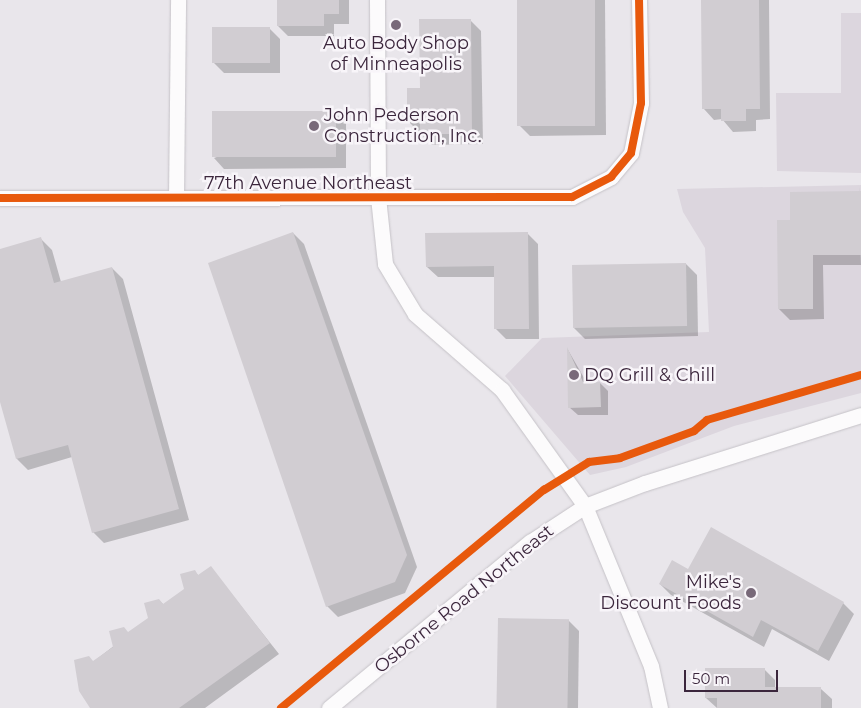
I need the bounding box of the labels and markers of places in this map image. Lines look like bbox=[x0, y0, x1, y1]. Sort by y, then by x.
marker: Auto Body Shop of Minneapolis bbox=[390, 19, 402, 31]
place label: Auto Body Shop of Minneapolis bbox=[323, 33, 469, 76]
place label: John Pederson Construction, Inc. bbox=[324, 105, 482, 148]
marker: John Pederson Construction, Inc. bbox=[308, 120, 320, 132]
place label: DQ Grill & Chill bbox=[584, 364, 715, 386]
marker: DQ Grill & Chill bbox=[568, 369, 580, 381]
place label: Mike's Discount Foods bbox=[600, 572, 741, 614]
marker: Mike's Discount Foods bbox=[745, 587, 757, 599]

